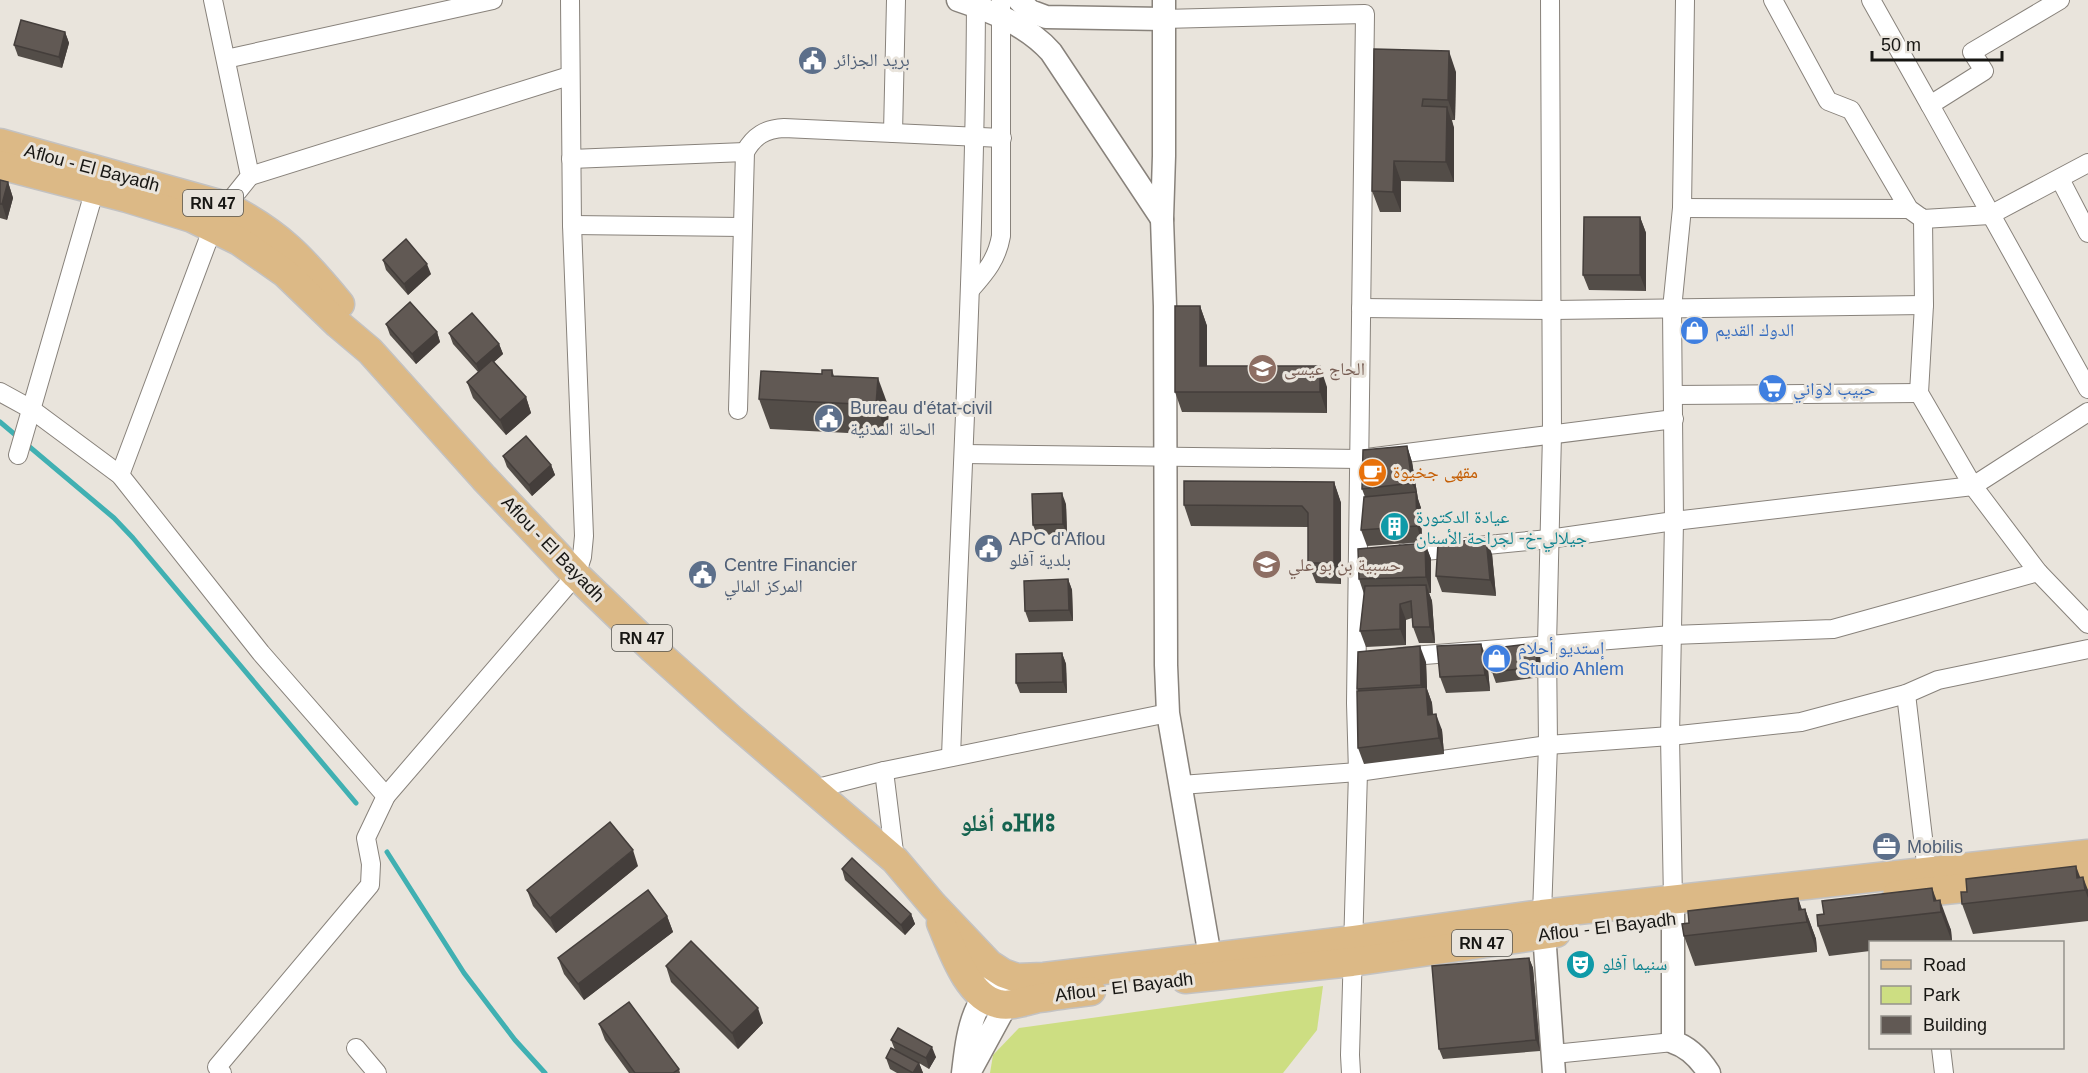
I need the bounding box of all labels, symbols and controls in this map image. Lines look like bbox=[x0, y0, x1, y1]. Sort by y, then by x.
scale bar bbox=[1872, 24, 2002, 62]
text: 50 m bbox=[1881, 35, 1921, 55]
public building icon: بريد الجزائر bbox=[797, 44, 829, 76]
place label: بريد الجزائر bbox=[833, 50, 910, 71]
street label: Aflou - El Bayadh bbox=[22, 140, 162, 196]
road number: RN 47 bbox=[183, 190, 243, 216]
shop icon: الدوك القديم bbox=[1678, 314, 1710, 346]
place label: الدوك القديم bbox=[1715, 320, 1794, 342]
school or university icon: الحاج عيسى bbox=[1247, 353, 1279, 385]
place label: الحاج عيسى bbox=[1284, 359, 1365, 381]
supermarket icon: حبيب لاواني bbox=[1756, 373, 1788, 405]
place label: حبيب لاواني bbox=[1793, 379, 1875, 404]
place label: Bureau d'état-civil الحالة المدنية bbox=[850, 398, 993, 439]
public building icon: Bureau d'état-civil الحالة المدنية bbox=[813, 402, 845, 434]
cafe icon: مقهى جخيوة bbox=[1356, 456, 1388, 488]
place label: مقهى جخيوة bbox=[1393, 462, 1478, 483]
street label: Aflou - El Bayadh bbox=[498, 492, 608, 606]
place label: عيادة الدكتورة جيلالي-خ- لجراحة الأسنان bbox=[1416, 507, 1587, 553]
building icon: عيادة الدكتورة جيلالي-خ- لجراحة الأسنان bbox=[1379, 511, 1411, 543]
place label: APC d'Aflou بلدية آفلو bbox=[1009, 529, 1106, 571]
public building icon: APC d'Aflou بلدية آفلو bbox=[972, 533, 1004, 565]
school or university icon: حسبية بن بو علي bbox=[1251, 549, 1283, 581]
place label: Centre Financier المركز المالي bbox=[724, 555, 857, 601]
place label: حسبية بن بو علي bbox=[1288, 555, 1401, 580]
public building icon: Centre Financier المركز المالي bbox=[687, 559, 719, 591]
road number: RN 47 bbox=[612, 625, 672, 651]
place label: إستديو أحلام Studio Ahlem bbox=[1518, 637, 1624, 679]
shop icon: إستديو أحلام Studio Ahlem bbox=[1481, 642, 1513, 674]
district label: أفلو ⴰⴼⵍⵓ bbox=[960, 807, 1056, 836]
office icon: Mobilis bbox=[1870, 831, 1902, 863]
place label: Mobilis bbox=[1907, 837, 1963, 857]
street label: Aflou - El Bayadh bbox=[1537, 909, 1677, 945]
road number: RN 47 bbox=[1452, 930, 1512, 956]
legend bbox=[1869, 941, 2064, 1049]
theatre icon: سنيما آفلو bbox=[1565, 948, 1597, 980]
place label: سنيما آفلو bbox=[1602, 954, 1667, 974]
text: Road bbox=[1923, 955, 1966, 975]
street label: Aflou - El Bayadh bbox=[1054, 969, 1194, 1005]
text: Park bbox=[1923, 985, 1961, 1005]
text: Building bbox=[1923, 1015, 1987, 1035]

